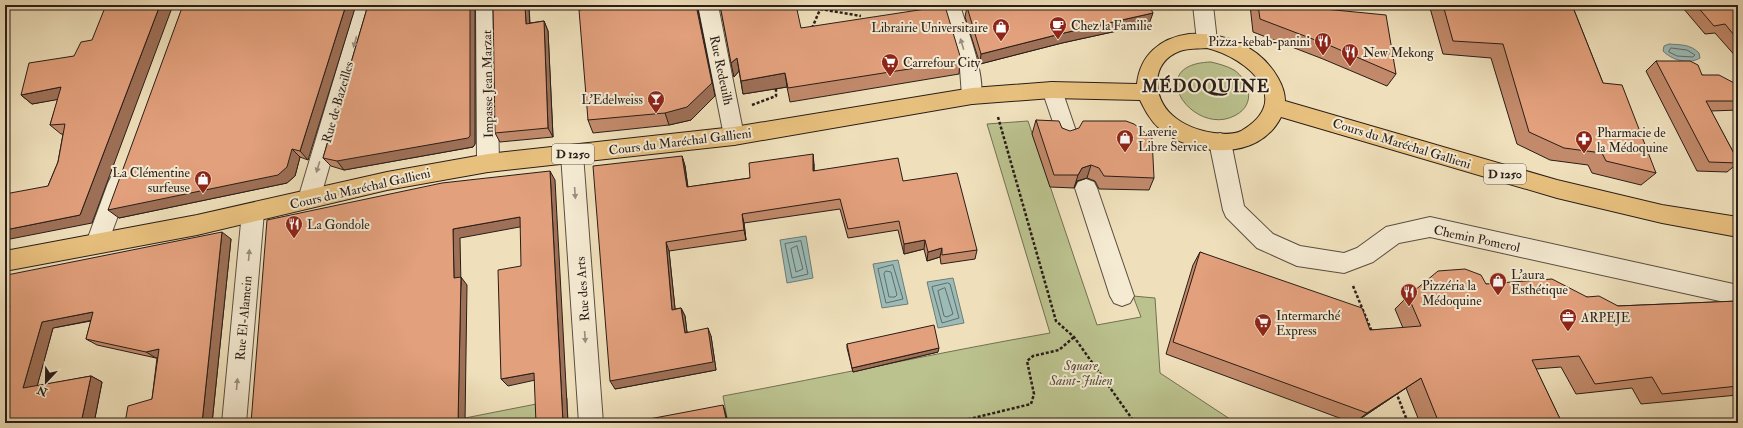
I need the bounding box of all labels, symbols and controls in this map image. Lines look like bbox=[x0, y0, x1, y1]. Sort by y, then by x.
cafe icon: Chez la Familie bbox=[1048, 15, 1068, 40]
shop icon: Librairie Universitaire bbox=[991, 17, 1011, 42]
place label: Chez la Familie bbox=[1071, 18, 1153, 34]
place label: Librairie Universitaire bbox=[871, 20, 989, 36]
street label: Impasse Jean Marzat bbox=[479, 30, 498, 138]
restaurant icon: Pizza-kebab-panini bbox=[1313, 31, 1333, 56]
street label: Rue Redeuilh bbox=[706, 34, 736, 107]
place label: Pizza-kebab-panini bbox=[1208, 34, 1311, 51]
one-way arrow bbox=[352, 37, 358, 49]
one-way arrow bbox=[959, 38, 965, 50]
restaurant icon: New Mekong bbox=[1340, 42, 1360, 67]
place label: New Mekong bbox=[1363, 45, 1434, 61]
supermarket icon: Carrefour City bbox=[880, 52, 900, 77]
place label: Carrefour City bbox=[903, 55, 981, 72]
street label: Rue de Bazeilles bbox=[319, 59, 357, 145]
district label: MÉDOQUINE bbox=[1141, 74, 1270, 97]
bar icon: L'Edelweiss bbox=[646, 89, 666, 114]
place label: L'Edelweiss bbox=[581, 92, 644, 108]
street label: Cours du Maréchal Gallieni bbox=[1331, 115, 1473, 173]
place label: Laverie Libre Service bbox=[1138, 124, 1208, 155]
street label: Cours du Maréchal Gallieni bbox=[608, 125, 753, 159]
place label: Pharmacie de la Médoquine bbox=[1597, 125, 1669, 156]
shop icon: Laverie Libre Service bbox=[1115, 128, 1135, 153]
pharmacy icon: Pharmacie de la Médoquine bbox=[1574, 129, 1594, 154]
road number: D 1250 bbox=[552, 144, 594, 164]
one-way arrow bbox=[315, 162, 321, 174]
road number: D 1250 bbox=[1484, 164, 1526, 184]
place label: La Clémentine surfeuse bbox=[112, 165, 191, 196]
street label: Cours du Maréchal Gallieni bbox=[288, 165, 433, 213]
shop icon: La Clémentine surfeuse bbox=[193, 169, 213, 194]
one-way arrow bbox=[571, 187, 578, 199]
restaurant icon: La Gondole bbox=[284, 214, 304, 239]
place label: La Gondole bbox=[307, 217, 370, 233]
street label: Chemin Pomerol bbox=[1432, 222, 1522, 256]
one-way arrow bbox=[246, 249, 253, 261]
street label: Rue des Arts bbox=[573, 255, 593, 322]
place label: L'aura Esthétique bbox=[1511, 267, 1568, 298]
shop icon: L'aura Esthétique bbox=[1488, 271, 1508, 296]
street label: Rue El-Alamein bbox=[232, 275, 256, 361]
place label: Pizzéria la Médoquine bbox=[1422, 278, 1482, 309]
restaurant icon: Pizzéria la Médoquine bbox=[1399, 282, 1419, 307]
office icon: ARPEJE bbox=[1558, 307, 1578, 332]
place label: Intermarché Express bbox=[1276, 308, 1341, 340]
place label: ARPEJE bbox=[1580, 310, 1630, 326]
supermarket icon: Intermarché Express bbox=[1253, 312, 1273, 337]
one-way arrow bbox=[582, 331, 589, 343]
park label: Square Saint-Julien bbox=[1048, 358, 1113, 389]
north arrow bbox=[26, 362, 66, 402]
one-way arrow bbox=[234, 378, 241, 390]
text: N bbox=[34, 383, 50, 399]

